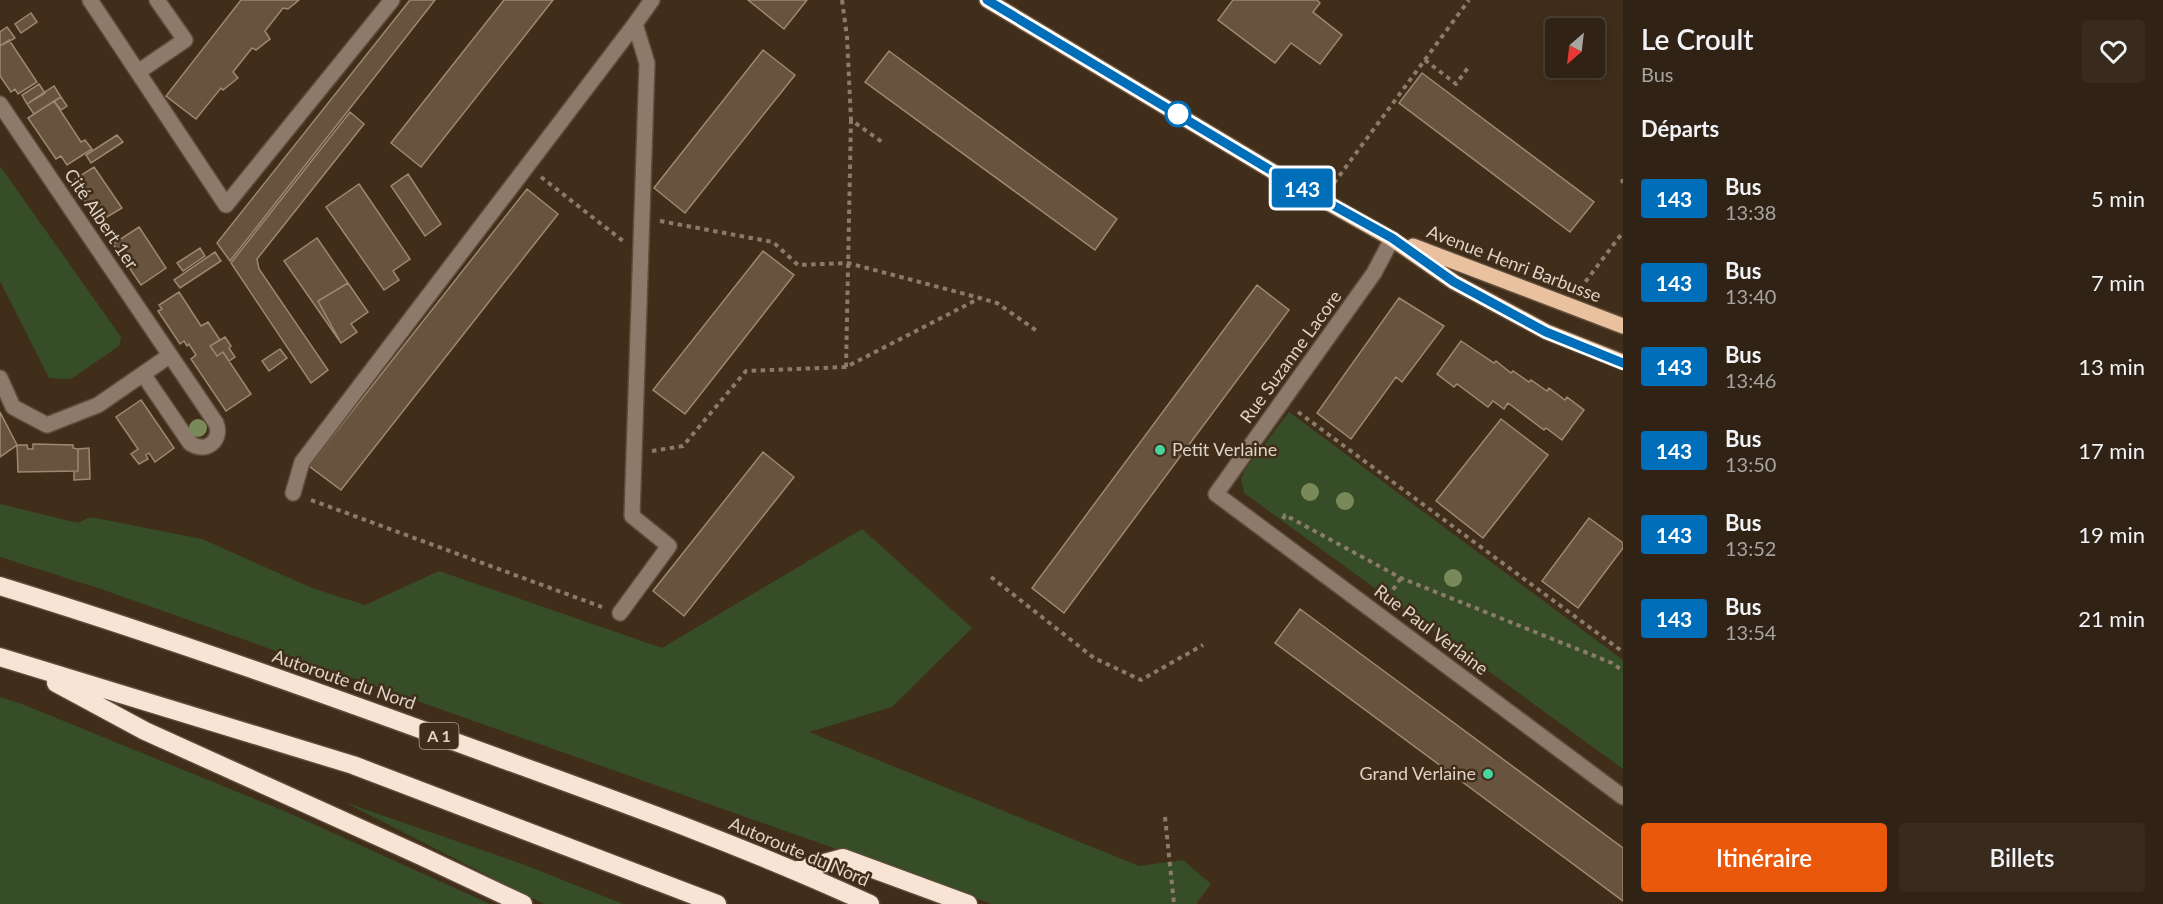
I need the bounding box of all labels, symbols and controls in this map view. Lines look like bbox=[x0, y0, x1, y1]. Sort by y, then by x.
north arrow bbox=[1545, 18, 1605, 78]
map controls bbox=[1545, 18, 1605, 78]
button: heart bbox=[2082, 20, 2145, 83]
text: Le Croult bbox=[1641, 22, 1754, 56]
text: Bus bbox=[1641, 62, 1674, 86]
unlabelled marker bbox=[1165, 101, 1191, 127]
text: Départs bbox=[1641, 115, 1719, 142]
street label: Cité Albert 1er bbox=[60, 164, 144, 273]
line badge: 143 bbox=[1268, 168, 1336, 207]
text: Bus bbox=[1725, 173, 1761, 200]
text: 143 bbox=[1284, 176, 1320, 201]
text: 5 min bbox=[2091, 185, 2145, 212]
text: 143 bbox=[1656, 186, 1692, 211]
text: 13:38 bbox=[1725, 200, 1776, 224]
street label: Avenue Henri Barbusse bbox=[1424, 220, 1605, 306]
text: Bus bbox=[1725, 257, 1761, 284]
text: 7 min bbox=[2091, 269, 2145, 296]
text: 143 bbox=[1656, 270, 1692, 295]
text: 13:40 bbox=[1725, 284, 1776, 308]
street label: Rue Suzanne Lacore bbox=[1235, 286, 1346, 427]
text: Bus bbox=[1725, 341, 1761, 368]
text: 13 min bbox=[2078, 353, 2145, 380]
text: 143 bbox=[1656, 354, 1692, 379]
text: 13:46 bbox=[1725, 368, 1776, 392]
text: Bus bbox=[1725, 425, 1761, 452]
text: 17 min bbox=[2078, 437, 2145, 464]
place label: Petit Verlaine bbox=[1172, 438, 1277, 460]
text: 143 bbox=[1656, 438, 1692, 463]
marker: Petit Verlaine bbox=[1153, 443, 1167, 457]
text: 13:50 bbox=[1725, 452, 1776, 476]
text: Bus bbox=[1725, 509, 1761, 536]
text: 19 min bbox=[2078, 521, 2145, 548]
text: 143 bbox=[1656, 522, 1692, 547]
text: 13:52 bbox=[1725, 536, 1776, 560]
street label: Rue Paul Verlaine bbox=[1370, 579, 1493, 679]
text: Bus bbox=[1725, 593, 1761, 620]
text: 21 min bbox=[2078, 605, 2145, 632]
text: 143 bbox=[1656, 606, 1692, 631]
text: 13:54 bbox=[1725, 620, 1776, 644]
street label: Autoroute du Nord bbox=[270, 644, 419, 714]
road number: A 1 bbox=[420, 723, 458, 749]
place label: Grand Verlaine bbox=[1360, 762, 1476, 784]
marker: Grand Verlaine bbox=[1481, 767, 1495, 781]
street label: Autoroute du Nord bbox=[726, 812, 873, 891]
button: Itinéraire bbox=[1641, 823, 1887, 892]
button: Billets bbox=[1899, 823, 2145, 892]

